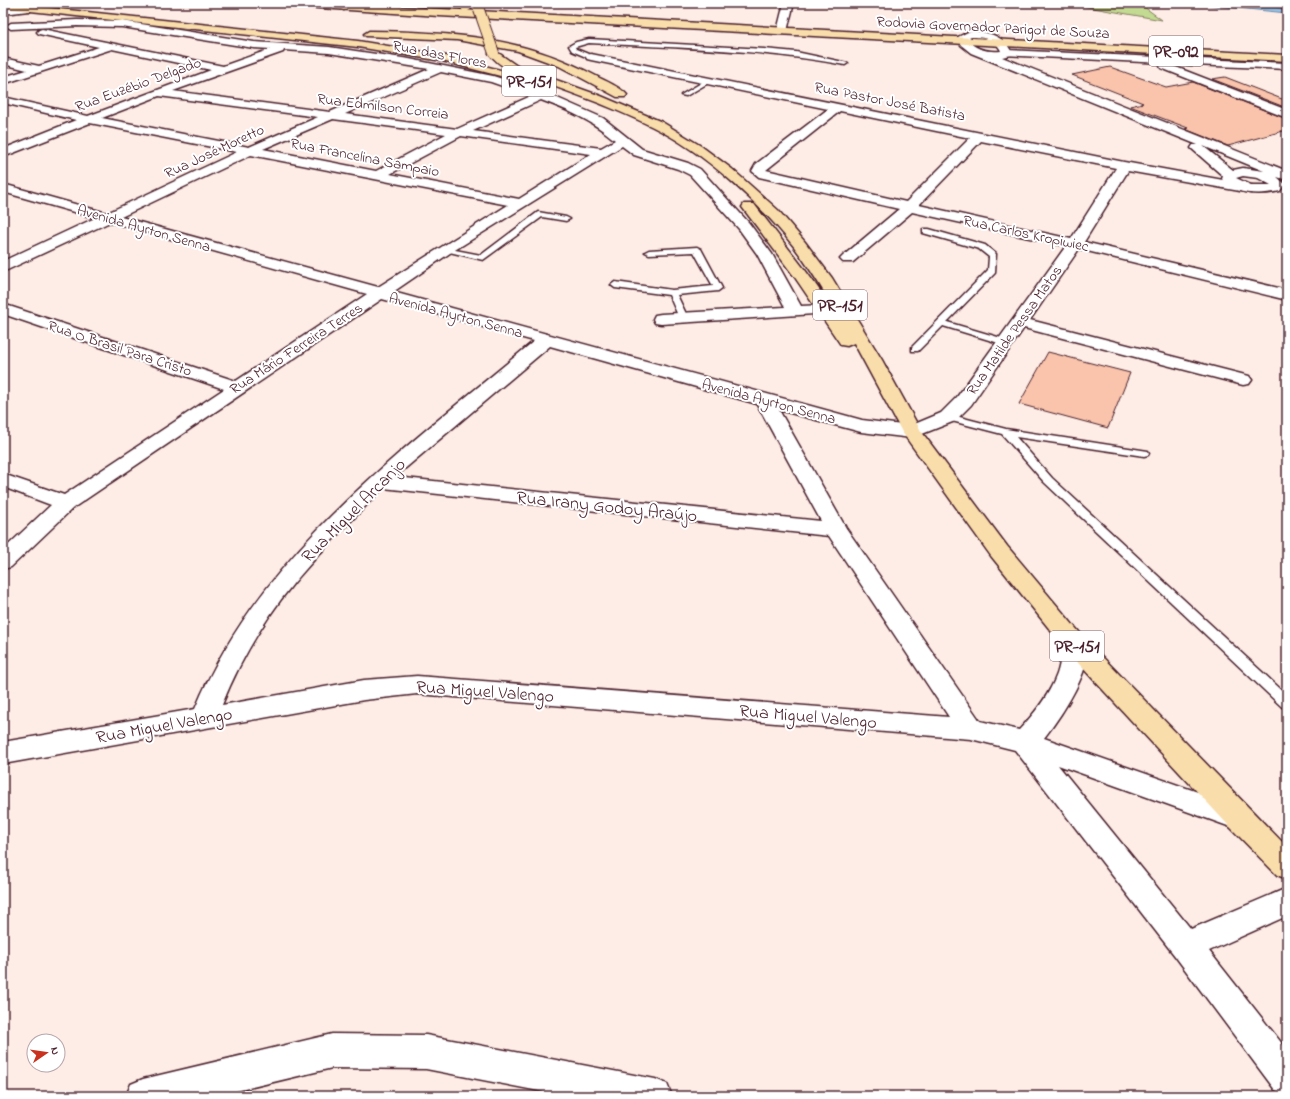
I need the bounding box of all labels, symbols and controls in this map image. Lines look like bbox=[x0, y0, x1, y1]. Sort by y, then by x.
street label: Rodovia Governador Parigot de Souza bbox=[876, 11, 1110, 46]
street label: Rua das Flores bbox=[391, 35, 489, 75]
road number: PR-092 bbox=[1149, 36, 1203, 66]
street label: Rua Euzébio Delgado bbox=[72, 52, 205, 119]
road number: PR-151 bbox=[502, 66, 556, 96]
street label: Rua Pastor José Batista bbox=[812, 77, 967, 127]
street label: Rua Edmilson Correia bbox=[316, 88, 450, 126]
street label: Rua José Moretto bbox=[161, 119, 268, 185]
street label: Rua Francelina Sampaio bbox=[288, 133, 441, 183]
street label: Avenida Ayrton Senna bbox=[74, 199, 213, 260]
street label: Rua Carlos Kropiwiec bbox=[961, 210, 1091, 258]
street label: Rua Matilde Pessa Matos bbox=[962, 261, 1068, 400]
street label: Avenida Ayrton Senna bbox=[386, 287, 525, 345]
road number: PR-151 bbox=[813, 290, 867, 320]
street label: Rua Mário Ferreira Terres bbox=[226, 297, 367, 400]
street label: Rua O Brasil Para Cristo bbox=[45, 315, 195, 383]
street label: Avenida Ayrton Senna bbox=[699, 373, 838, 431]
street label: Rua Miguel Arcanjo bbox=[296, 453, 413, 570]
street label: Rua Irany Godoy Araújo bbox=[515, 486, 698, 530]
road number: PR-151 bbox=[1050, 631, 1104, 661]
street label: Rua Miguel Valengo bbox=[415, 675, 555, 712]
street label: Rua Miguel Valengo bbox=[738, 699, 878, 738]
street label: Rua Miguel Valengo bbox=[94, 702, 235, 753]
north arrow bbox=[26, 1033, 66, 1073]
text: N bbox=[46, 1046, 63, 1056]

